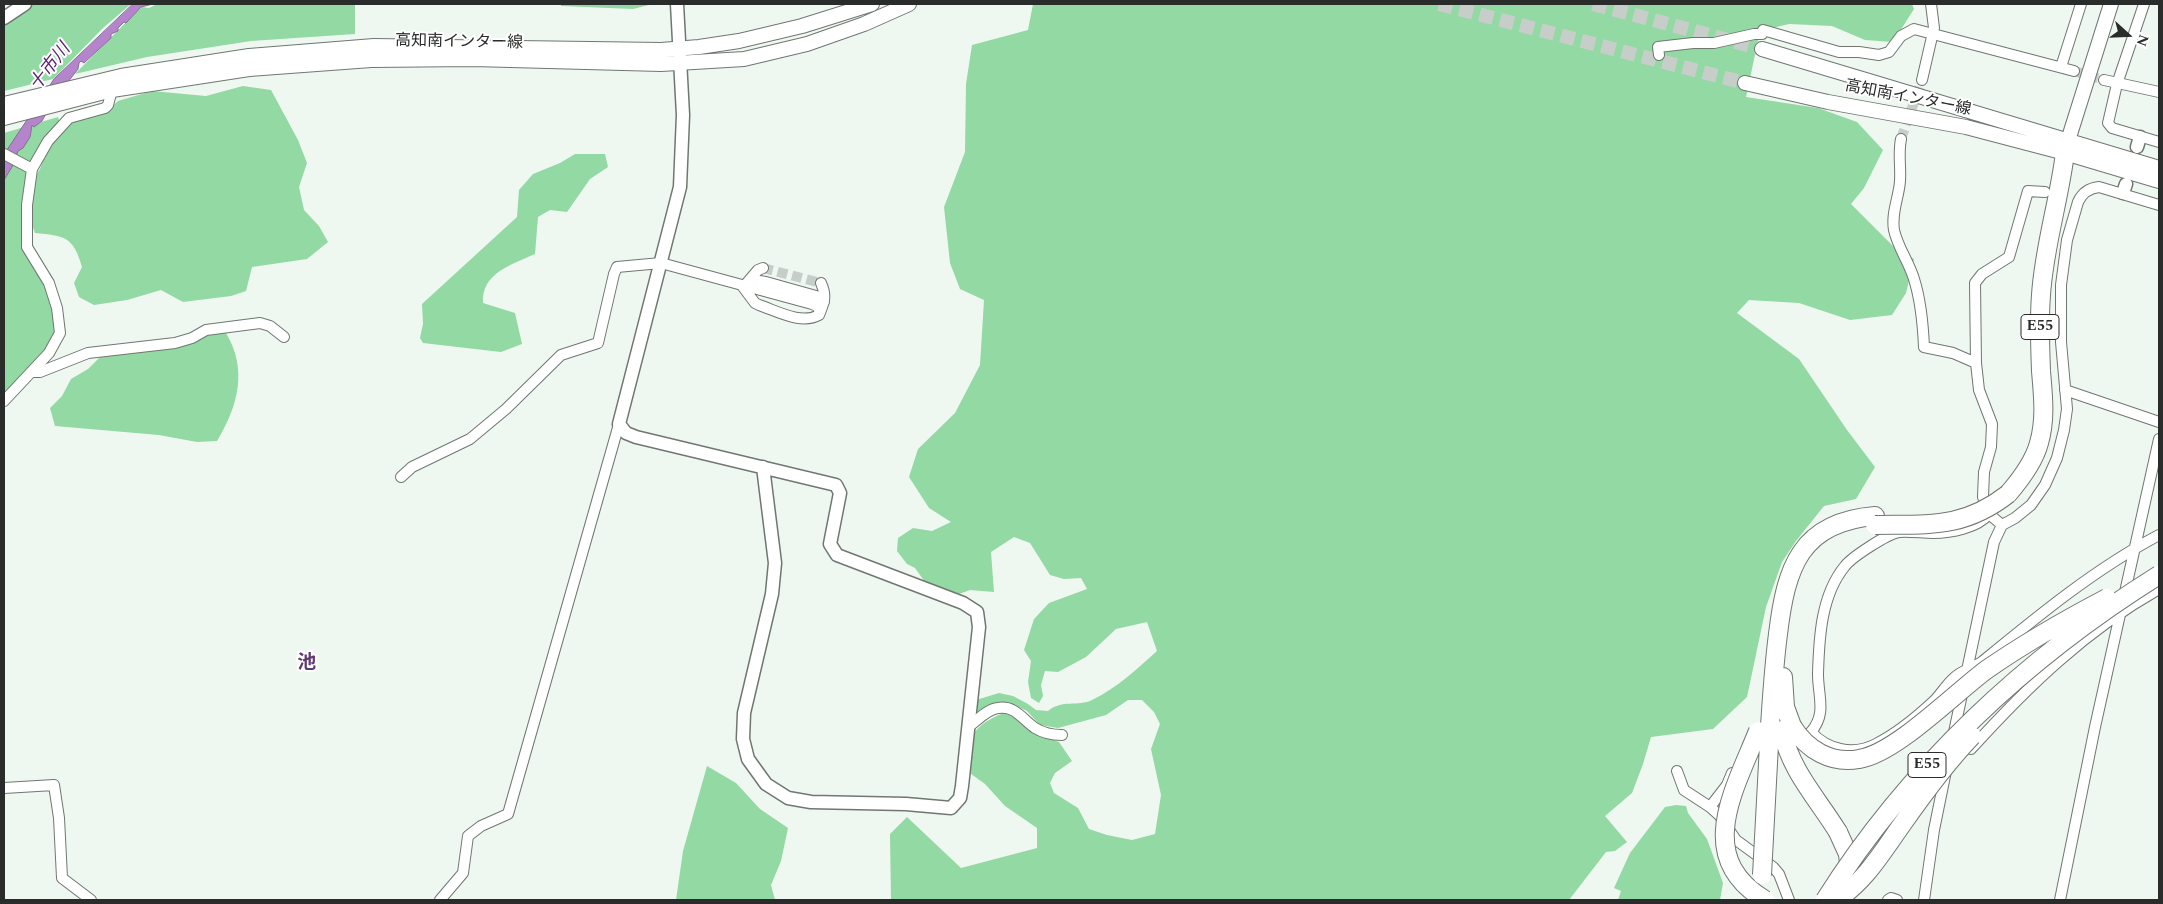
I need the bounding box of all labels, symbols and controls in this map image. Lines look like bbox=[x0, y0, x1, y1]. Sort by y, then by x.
north arrow bbox=[2103, 10, 2153, 60]
text: N bbox=[2131, 31, 2154, 49]
street label: 高知南インター線 bbox=[395, 32, 523, 54]
water label: 十市川 bbox=[26, 40, 76, 96]
street label: 高知南インター線 bbox=[1843, 77, 1973, 121]
road number: E55 bbox=[2021, 314, 2059, 340]
district label: 池 bbox=[298, 653, 316, 675]
road number: E55 bbox=[1908, 752, 1946, 778]

